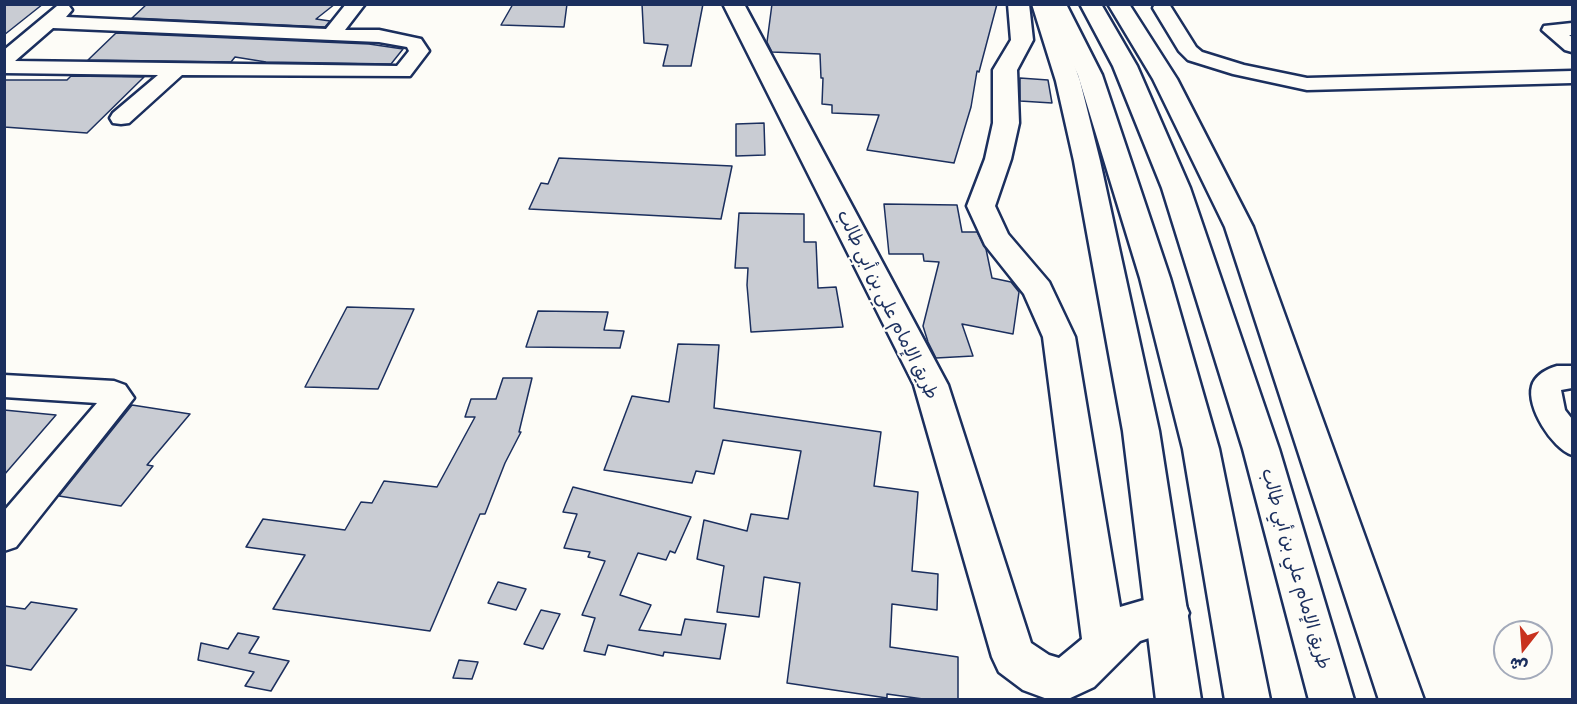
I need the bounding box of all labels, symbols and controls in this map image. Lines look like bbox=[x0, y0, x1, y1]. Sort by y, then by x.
street label: طريق الإمام علي بن أبي طالب bbox=[832, 207, 942, 403]
street label: طريق الإمام علي بن أبي طالب bbox=[1256, 466, 1334, 672]
north arrow bbox=[1493, 620, 1553, 680]
text: ش bbox=[1507, 652, 1530, 678]

